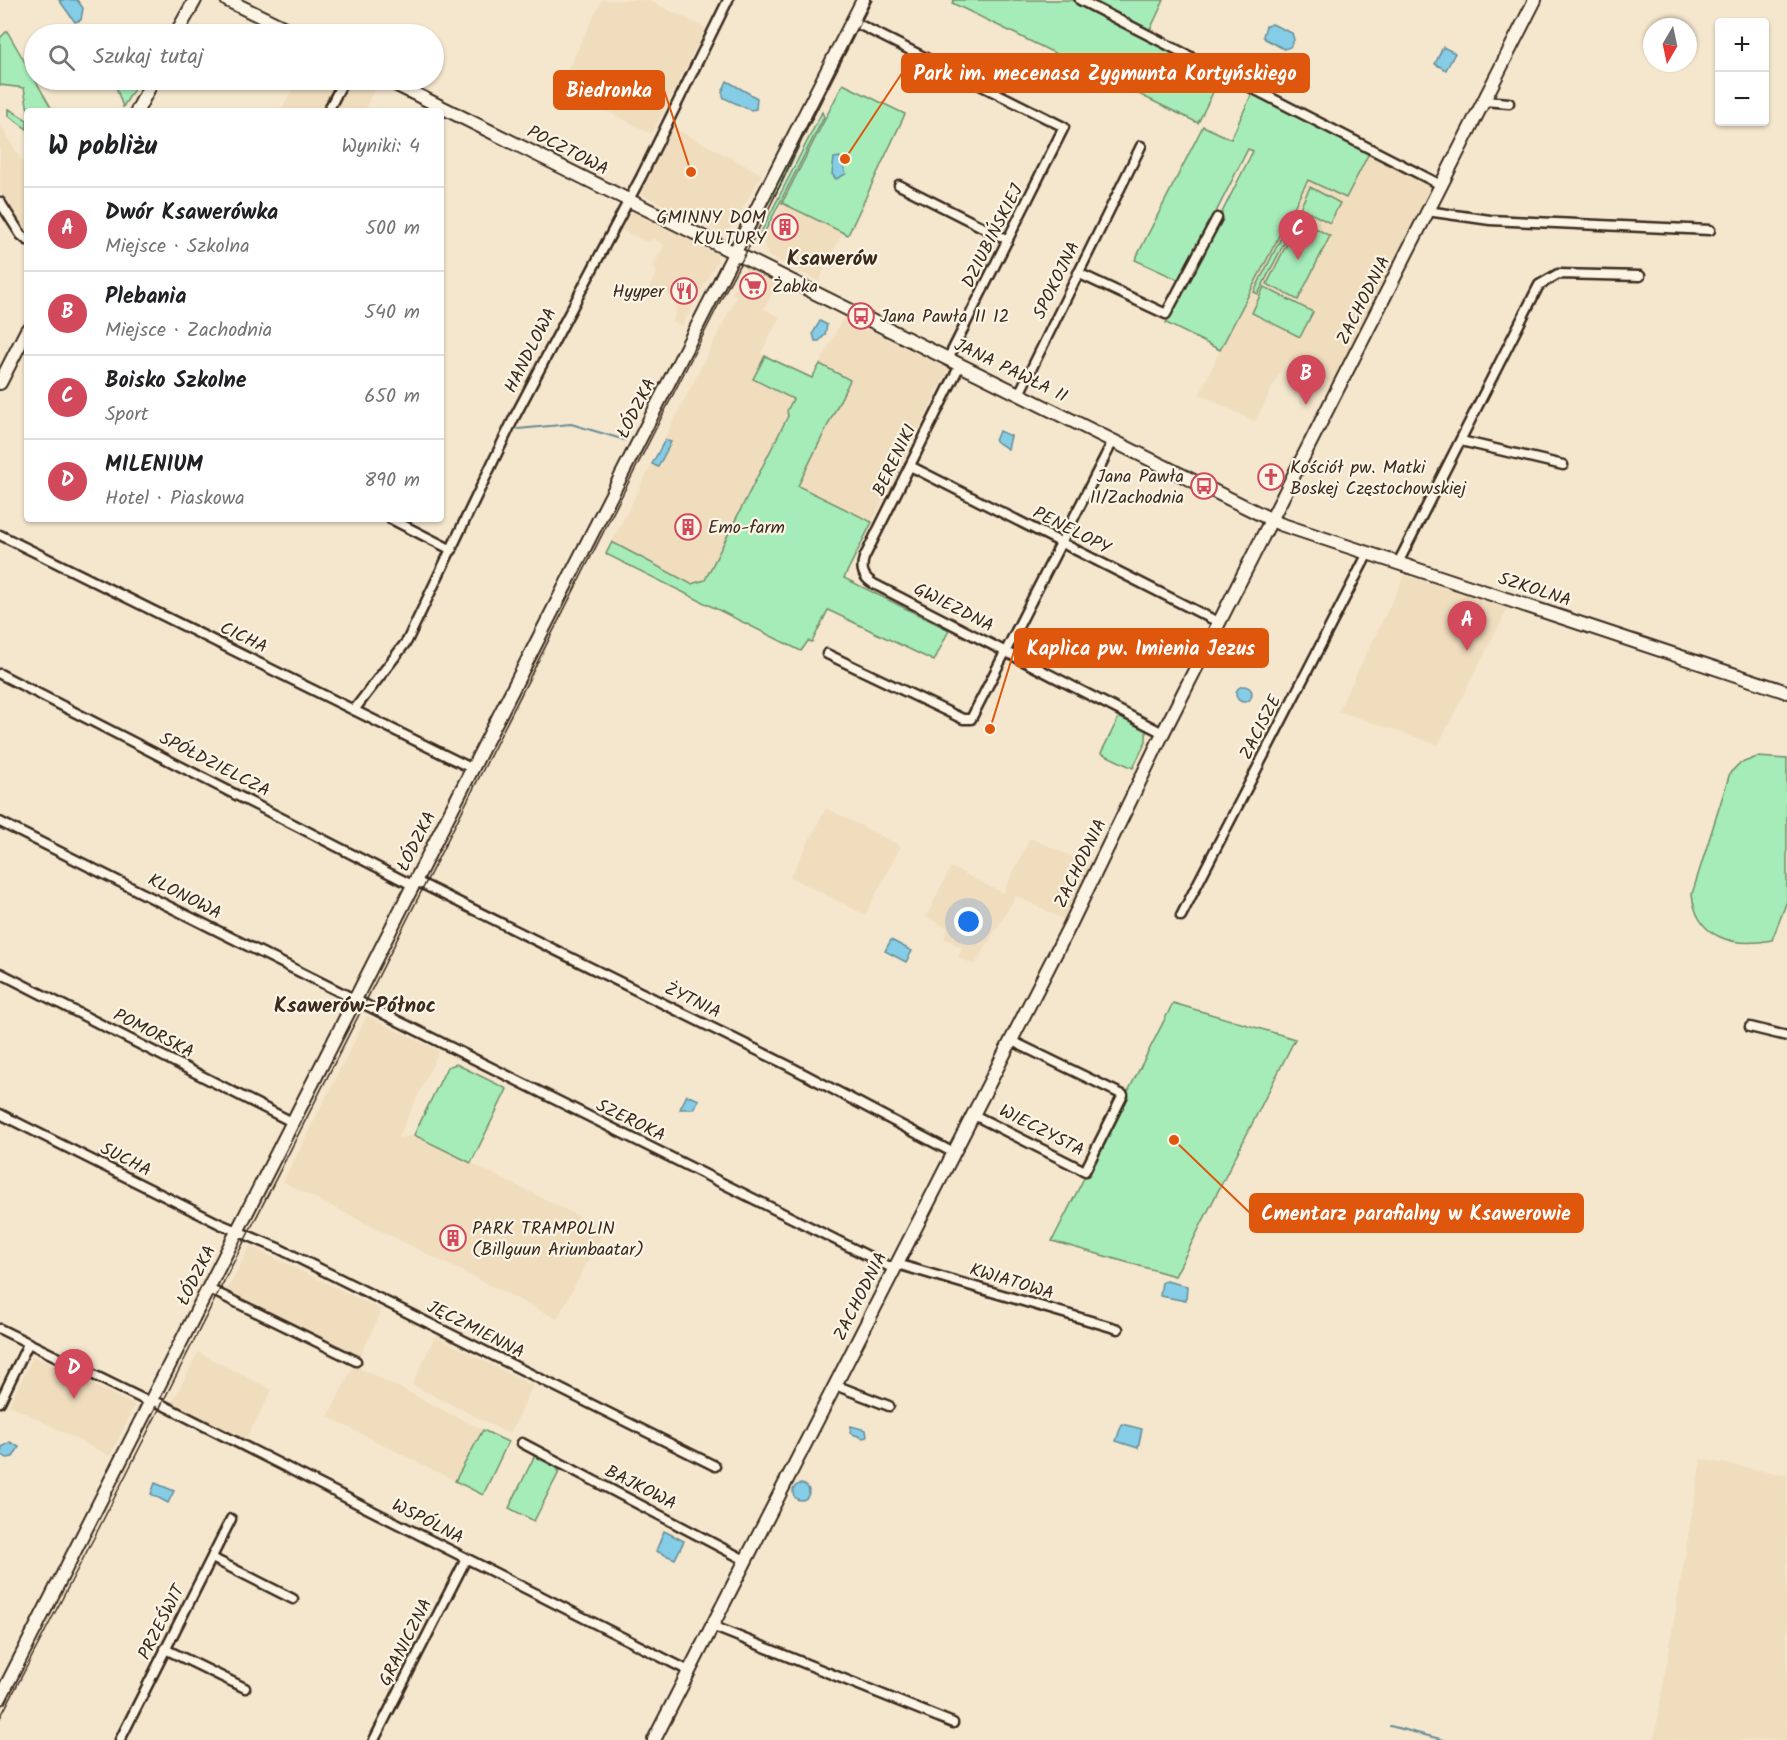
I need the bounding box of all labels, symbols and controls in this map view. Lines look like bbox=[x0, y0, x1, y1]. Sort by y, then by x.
north arrow bbox=[1643, 18, 1697, 72]
map controls bbox=[1715, 18, 1769, 126]
button: + bbox=[1715, 18, 1769, 72]
search box bbox=[24, 24, 444, 90]
text: Szukaj tutaj bbox=[93, 40, 204, 75]
icon: search bbox=[45, 41, 78, 74]
callout: Park im. mecenasa Zygmunta Kortyńskiego bbox=[902, 54, 1309, 92]
text: Park im. mecenasa Zygmunta Kortyńskiego bbox=[914, 59, 1297, 91]
callout: Biedronka bbox=[554, 71, 664, 109]
button: − bbox=[1715, 72, 1769, 126]
text: Biedronka bbox=[566, 76, 652, 108]
street label: POCZTOWA bbox=[521, 118, 613, 184]
text: W pobliżu bbox=[48, 126, 157, 168]
text: Wyniki: 4 bbox=[341, 131, 420, 163]
street label: DZIUBIŃSKIEJ bbox=[955, 179, 1032, 294]
text: Dwór Ksawerówka bbox=[105, 196, 278, 231]
place label: GMINNY DOM KULTURY bbox=[656, 204, 767, 254]
pin: C bbox=[1278, 210, 1318, 260]
building icon: GMINNY DOM KULTURY bbox=[770, 212, 800, 242]
text: A bbox=[61, 213, 74, 245]
text: 500 m bbox=[365, 213, 420, 245]
text: Miejsce · Szkolna bbox=[105, 231, 250, 263]
street label: SPOKOJNA bbox=[1026, 237, 1089, 325]
district label: Ksawerów bbox=[787, 243, 878, 276]
street label: ZACHODNIA bbox=[1330, 251, 1399, 350]
supermarket icon: Żabka bbox=[738, 271, 768, 301]
place label: Żabka bbox=[772, 273, 818, 302]
restaurant icon: Hyyper bbox=[669, 276, 699, 306]
place label: Hyyper bbox=[612, 278, 665, 307]
text: Plebania bbox=[105, 280, 187, 315]
text: B bbox=[61, 297, 74, 329]
text: 540 m bbox=[364, 297, 420, 329]
bus stop icon: Jana Pawła II 12 bbox=[846, 301, 876, 331]
street label: HANDLOWA bbox=[497, 303, 565, 399]
place label: Jana Pawła II 12 bbox=[880, 303, 1009, 332]
text: Miejsce · Zachodnia bbox=[105, 315, 272, 347]
street label: JANA PAWŁA II bbox=[949, 331, 1072, 411]
pin: B bbox=[1286, 356, 1326, 405]
text: Boisko Szkolne bbox=[105, 364, 246, 399]
street label: ŁÓDZKA bbox=[610, 373, 665, 444]
text: C bbox=[61, 381, 74, 413]
text: 650 m bbox=[364, 381, 420, 413]
text: Sport bbox=[105, 399, 149, 431]
street label: BERENIKI bbox=[865, 420, 925, 502]
text: MILENIUM bbox=[105, 448, 203, 483]
place label: Kościół pw. Matki Boskej Częstochowskiej bbox=[1290, 454, 1467, 504]
church icon: Kościół pw. Matki Boskej Częstochowskiej bbox=[1256, 462, 1286, 492]
place label: Jana Pawła II/Zachodnia bbox=[1090, 463, 1184, 513]
text: D bbox=[61, 465, 74, 497]
text: 890 m bbox=[364, 465, 420, 497]
bus stop icon: Jana Pawła II/Zachodnia bbox=[1189, 471, 1219, 501]
text: Hotel · Piaskowa bbox=[105, 483, 245, 515]
street label: PENELOPY bbox=[1027, 499, 1116, 564]
building icon: Emo-farm bbox=[673, 512, 703, 542]
place label: Emo-farm bbox=[708, 514, 785, 543]
street label: SZKOLNA bbox=[1494, 565, 1575, 616]
street label: GWIEZDNA bbox=[908, 576, 999, 641]
pin: A bbox=[1448, 602, 1486, 651]
street label: CICHA bbox=[214, 614, 272, 662]
callout: Kaplica pw. Imienia Jezus bbox=[1015, 629, 1268, 667]
text: Kaplica pw. Imienia Jezus bbox=[1027, 634, 1256, 666]
street label: ZACISZE bbox=[1233, 690, 1290, 765]
street label: SPÓŁDZIELCZA bbox=[154, 725, 275, 806]
street label: ŁÓDZKA bbox=[390, 806, 445, 877]
street label: ZACHODNIA bbox=[1047, 814, 1116, 913]
street label: KLONOWA bbox=[142, 866, 226, 928]
your location bbox=[954, 907, 983, 936]
street label: ŻYTNIA bbox=[659, 975, 726, 1028]
district label: Ksawerów-Północ bbox=[274, 990, 436, 1023]
street label: POMORSKA bbox=[108, 1002, 199, 1067]
street label: SZEROKA bbox=[591, 1092, 670, 1151]
street label: WIECZYSTA bbox=[993, 1097, 1089, 1165]
street label: SUCHA bbox=[95, 1135, 156, 1186]
callout: Cmentarz parafialny w Ksawerowie bbox=[1250, 1194, 1583, 1232]
text: Cmentarz parafialny w Ksawerowie bbox=[1261, 1199, 1571, 1231]
place label: PARK TRAMPOLIN (Billguun Ariunbaatar) bbox=[472, 1215, 644, 1265]
building icon: PARK TRAMPOLIN (Billguun Ariunbaatar) bbox=[438, 1223, 468, 1253]
street label: ŁÓDZKA bbox=[170, 1240, 225, 1311]
street label: ZACHODNIA bbox=[827, 1247, 896, 1346]
street label: KWIATOWA bbox=[966, 1256, 1057, 1309]
street label: JĘCZMIENNA bbox=[421, 1293, 529, 1367]
pin: D bbox=[54, 1350, 94, 1399]
street label: BAJKOWA bbox=[599, 1458, 681, 1519]
street label: WSPÓLNA bbox=[386, 1492, 468, 1553]
street label: PRZEŚWIT bbox=[131, 1579, 194, 1665]
street label: GRANICZNA bbox=[372, 1594, 441, 1692]

